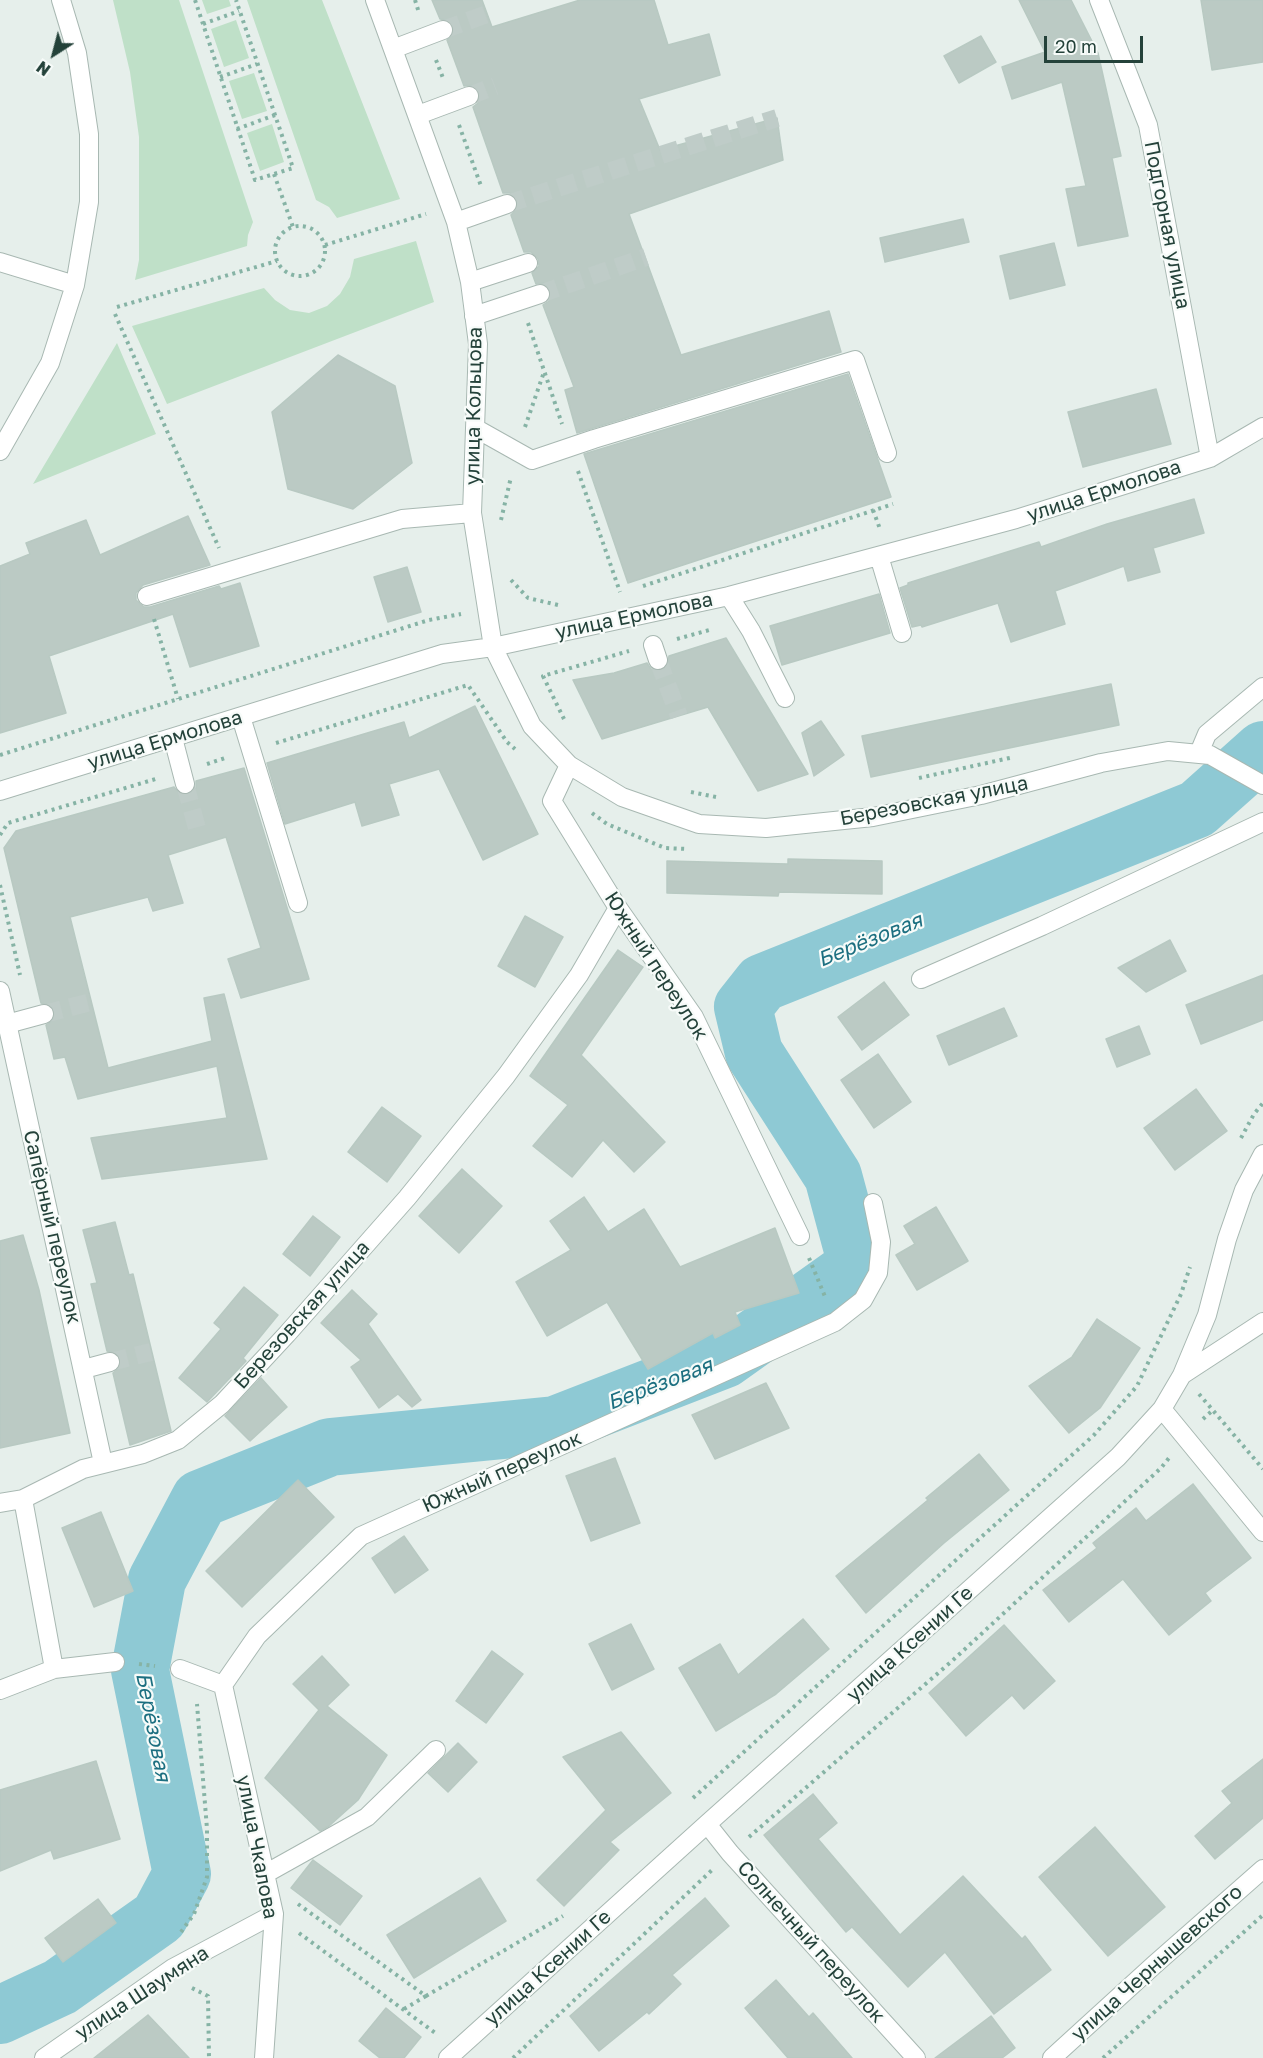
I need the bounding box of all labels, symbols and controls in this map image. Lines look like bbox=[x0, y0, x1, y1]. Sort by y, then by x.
north arrow bbox=[24, 24, 84, 84]
scale bar bbox=[1047, 24, 1146, 62]
text: 20 m bbox=[1055, 35, 1097, 57]
text: N bbox=[33, 57, 54, 80]
street label: Подгорная улица bbox=[1139, 139, 1195, 311]
street label: улица Кольцова bbox=[461, 327, 487, 485]
street label: улица Ермолова bbox=[1024, 455, 1184, 527]
street label: улица Ермолова bbox=[553, 588, 715, 644]
street label: улица Ермолова bbox=[85, 705, 245, 775]
street label: Березовская улица bbox=[838, 771, 1030, 831]
street label: Южный переулок bbox=[599, 887, 713, 1045]
water label: Берёзовая bbox=[814, 908, 926, 972]
street label: Сапёрный переулок bbox=[18, 1128, 86, 1326]
street label: Березовская улица bbox=[229, 1236, 375, 1394]
water label: Берёзовая bbox=[604, 1352, 716, 1416]
street label: Южный переулок bbox=[419, 1426, 585, 1518]
street label: улица Ксении Ге bbox=[842, 1581, 978, 1707]
water label: Берёзовая bbox=[130, 1670, 176, 1784]
street label: улица Чкалова bbox=[231, 1773, 283, 1921]
street label: Солнечный переулок bbox=[732, 1856, 890, 2028]
street label: улица Чернышевского bbox=[1067, 1880, 1247, 2046]
street label: улица Ксении Ге bbox=[480, 1905, 616, 2031]
street label: улица Шаумяна bbox=[71, 1941, 213, 2045]

